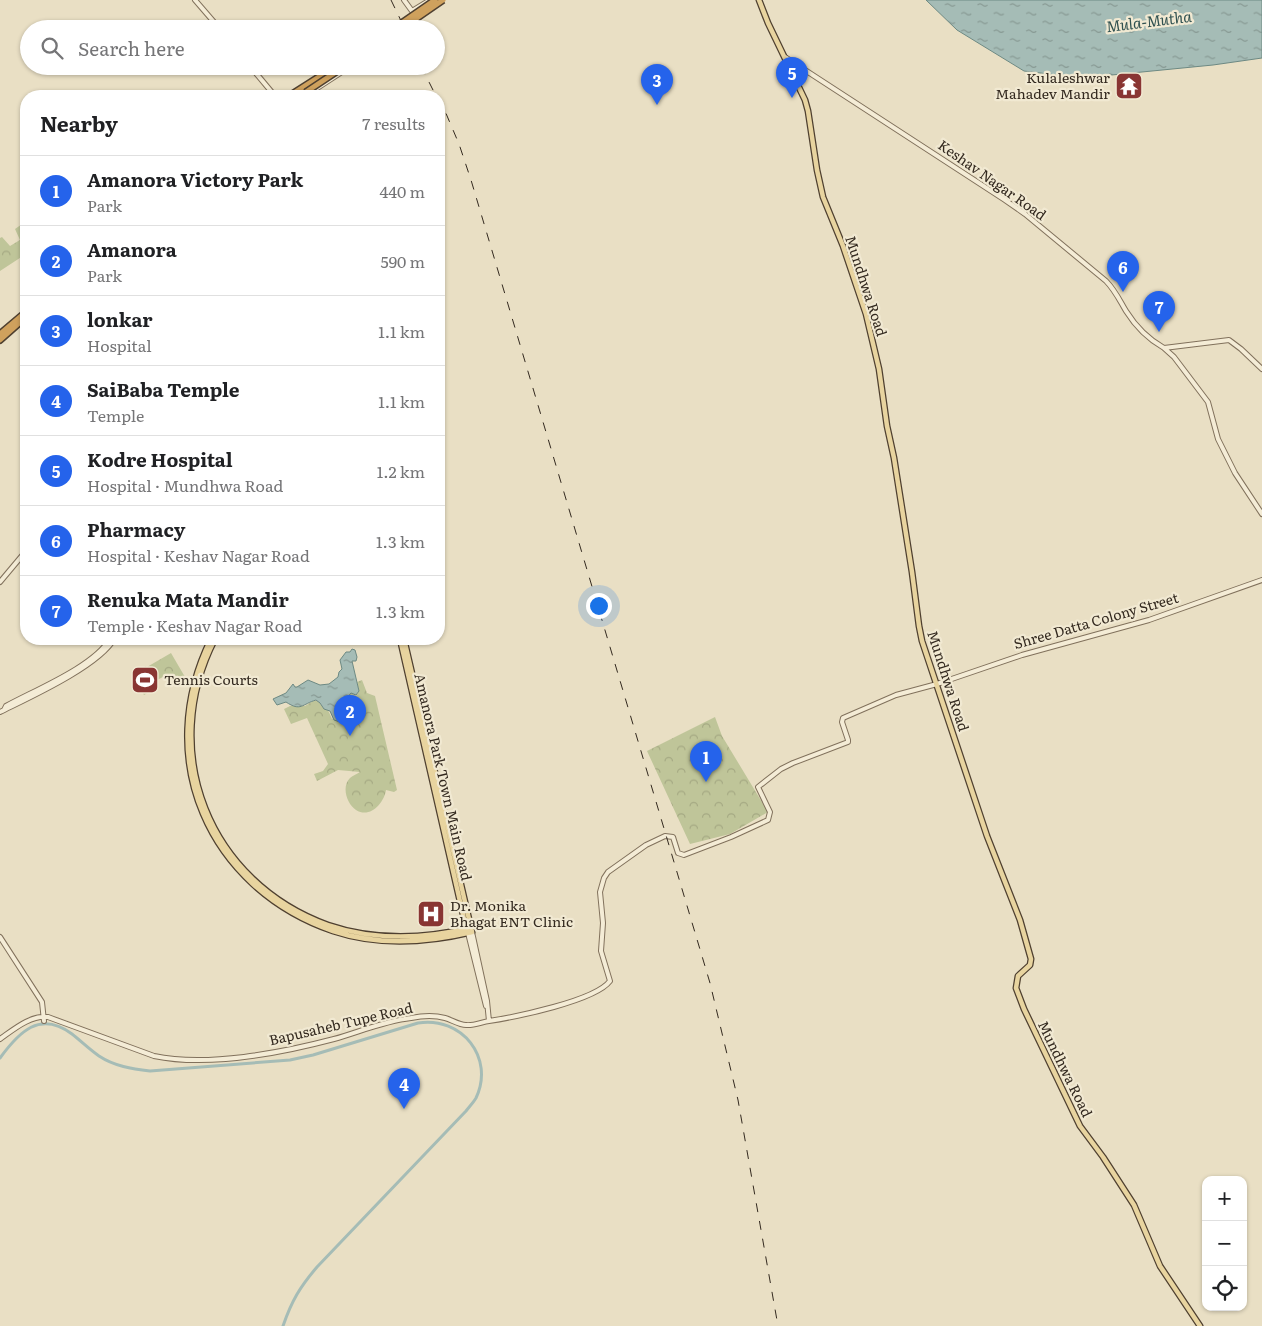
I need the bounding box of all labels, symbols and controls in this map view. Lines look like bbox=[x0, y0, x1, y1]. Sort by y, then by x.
water label: Mula-Mutha bbox=[1105, 4, 1193, 37]
search box bbox=[20, 20, 445, 75]
icon: search bbox=[38, 34, 66, 62]
text: Search here bbox=[78, 34, 185, 62]
pin: 5 bbox=[776, 57, 808, 98]
pin: 3 bbox=[641, 64, 673, 105]
place label: Kulaleshwar Mahadev Mandir bbox=[995, 67, 1110, 103]
temple icon: Kulaleshwar Mahadev Mandir bbox=[1114, 71, 1144, 101]
text: Nearby bbox=[40, 107, 118, 138]
text: 7 results bbox=[362, 111, 425, 135]
street label: Keshav Nagar Road bbox=[934, 134, 1051, 224]
text: Amanora Victory Park bbox=[87, 165, 303, 193]
text: 1 bbox=[53, 179, 59, 203]
text: 440 m bbox=[379, 179, 425, 203]
text: Park bbox=[87, 193, 122, 217]
street label: Mundhwa Road bbox=[841, 233, 893, 339]
text: Amanora bbox=[87, 235, 177, 263]
text: 2 bbox=[52, 249, 60, 273]
text: 590 m bbox=[381, 249, 425, 273]
pin: 6 bbox=[1107, 251, 1139, 292]
text: Park bbox=[87, 263, 122, 287]
pin: 7 bbox=[1143, 291, 1175, 332]
text: lonkar bbox=[87, 305, 152, 333]
text: 3 bbox=[52, 319, 60, 343]
text: 1.1 km bbox=[378, 319, 425, 343]
text: Hospital bbox=[87, 333, 152, 357]
text: SaiBaba Temple bbox=[87, 375, 240, 403]
text: 4 bbox=[51, 389, 61, 413]
text: 1.1 km bbox=[378, 389, 425, 413]
text: Temple bbox=[87, 403, 144, 427]
text: Kodre Hospital bbox=[87, 445, 233, 473]
text: 5 bbox=[52, 459, 60, 483]
text: 1.2 km bbox=[377, 459, 425, 483]
text: Hospital · Mundhwa Road bbox=[87, 473, 283, 497]
text: Pharmacy bbox=[87, 515, 185, 543]
text: 6 bbox=[51, 529, 61, 553]
text: 1.3 km bbox=[376, 529, 425, 553]
text: Hospital · Keshav Nagar Road bbox=[87, 543, 310, 567]
text: Renuka Mata Mandir bbox=[87, 585, 289, 613]
street label: Shree Datta Colony Street bbox=[1011, 587, 1181, 653]
your location bbox=[586, 593, 612, 619]
text: 7 bbox=[52, 599, 60, 623]
text: 1.3 km bbox=[376, 599, 425, 623]
text: Temple · Keshav Nagar Road bbox=[87, 613, 302, 637]
street label: Mundhwa Road bbox=[923, 628, 975, 734]
sports icon: Tennis Courts bbox=[130, 665, 160, 695]
place label: Tennis Courts bbox=[164, 669, 258, 689]
street label: Amanora Park Town Main Road bbox=[410, 671, 478, 883]
pin: 2 bbox=[334, 695, 366, 736]
pin: 1 bbox=[690, 741, 722, 782]
place label: Dr. Monika Bhagat ENT Clinic bbox=[450, 895, 573, 931]
hospital icon: Dr. Monika Bhagat ENT Clinic bbox=[416, 899, 446, 929]
street label: Bapusaheb Tupe Road bbox=[267, 997, 415, 1049]
street label: Mundhwa Road bbox=[1034, 1017, 1098, 1120]
pin: 4 bbox=[388, 1068, 420, 1109]
map controls bbox=[1202, 1176, 1247, 1311]
button: + bbox=[1202, 1176, 1247, 1221]
button: − bbox=[1202, 1221, 1247, 1266]
button: locate bbox=[1202, 1266, 1247, 1311]

